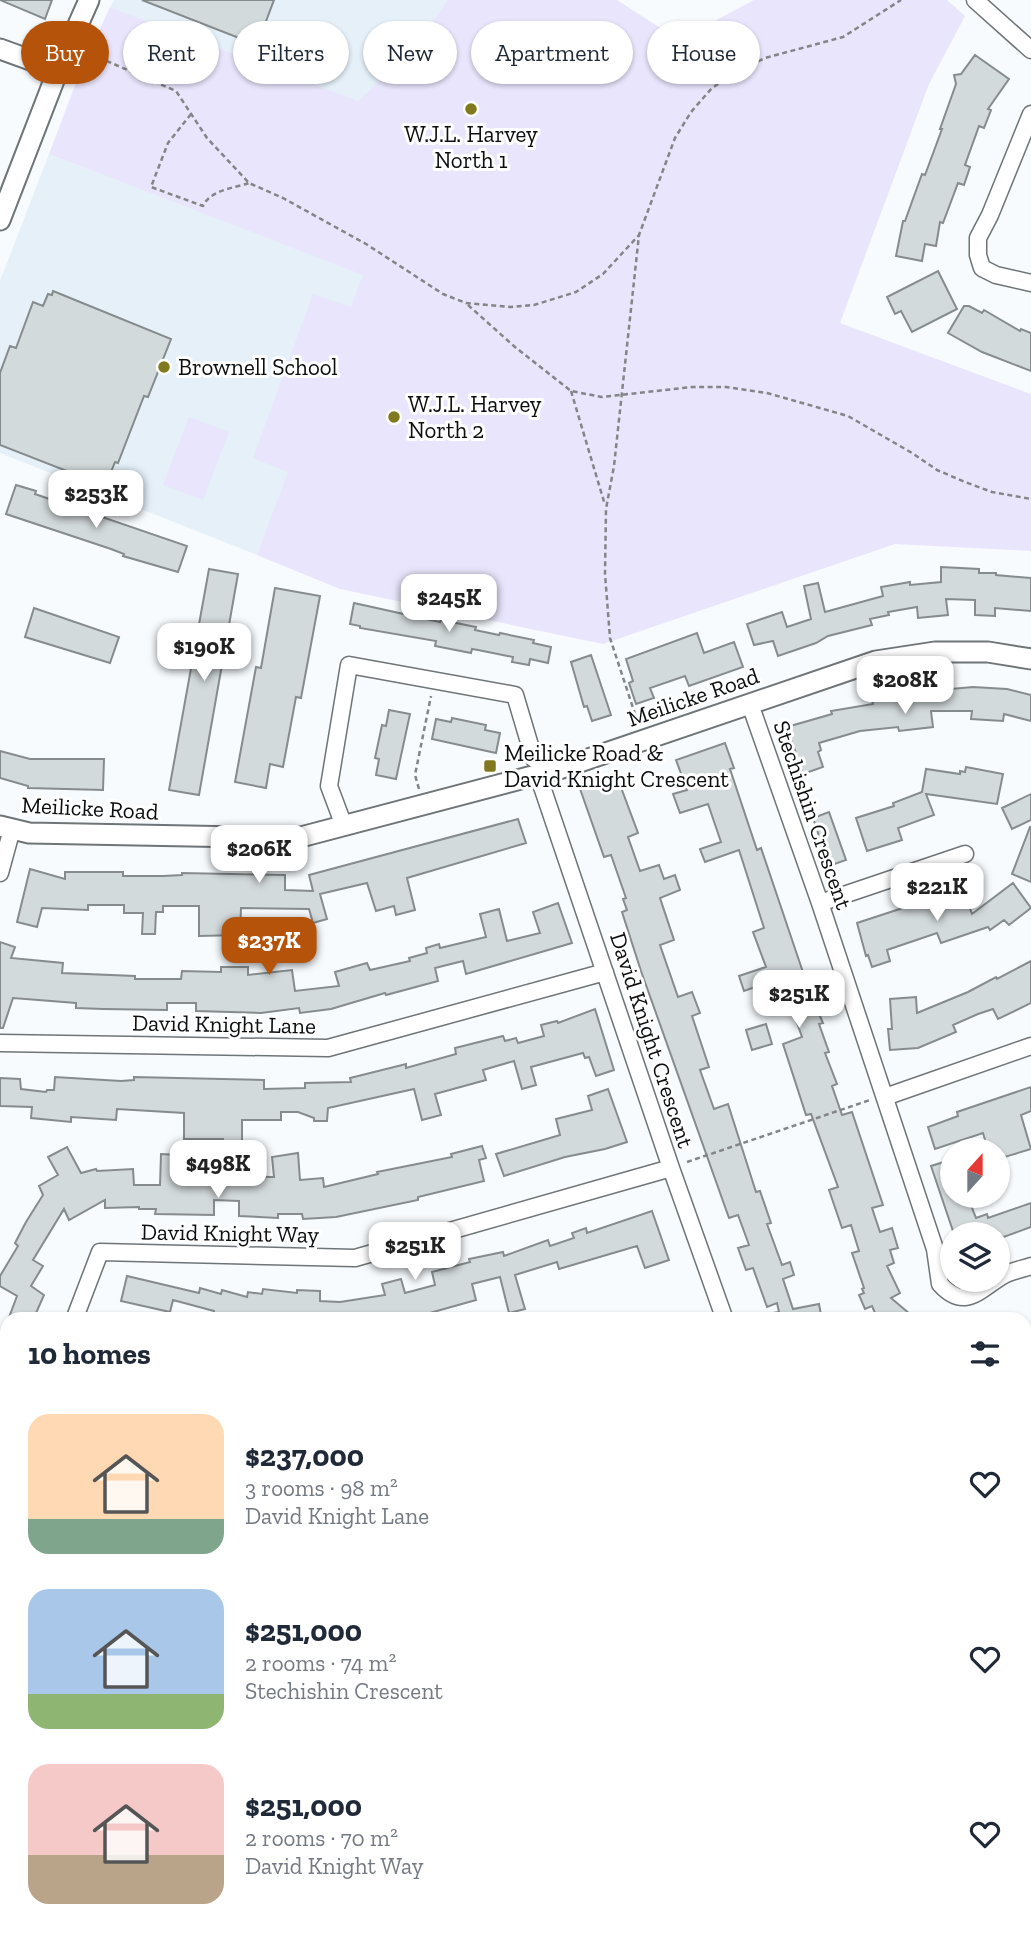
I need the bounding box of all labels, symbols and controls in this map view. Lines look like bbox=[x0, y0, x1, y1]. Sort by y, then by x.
chip: Buy bbox=[21, 21, 109, 84]
chip: Rent bbox=[123, 21, 219, 84]
chip: Filters bbox=[233, 21, 349, 84]
chip: New bbox=[363, 21, 457, 84]
chip: Apartment bbox=[471, 21, 633, 84]
chip: House bbox=[647, 21, 760, 84]
marker: W.J.L. Harvey North 1 bbox=[463, 101, 479, 117]
place label: W.J.L. Harvey North 1 bbox=[404, 120, 538, 174]
place label: Brownell School bbox=[178, 353, 338, 381]
marker: Brownell School bbox=[156, 359, 172, 375]
place label: W.J.L. Harvey North 2 bbox=[408, 390, 542, 444]
marker: W.J.L. Harvey North 2 bbox=[386, 409, 402, 425]
pin: $253K bbox=[47, 470, 145, 530]
text: $253K bbox=[64, 479, 128, 507]
pin: $245K bbox=[400, 574, 498, 634]
text: $245K bbox=[417, 583, 481, 611]
pin: $190K bbox=[155, 624, 253, 683]
text: $190K bbox=[173, 632, 235, 660]
pin: $208K bbox=[856, 656, 954, 716]
street label: Meilicke Road bbox=[624, 661, 763, 733]
text: $208K bbox=[873, 665, 937, 693]
street label: Stechishin Crescent bbox=[768, 717, 859, 914]
place label: Meilicke Road & David Knight Crescent bbox=[504, 739, 729, 793]
marker: Meilicke Road & David Knight Crescent bbox=[482, 758, 498, 774]
street label: Meilicke Road bbox=[21, 790, 160, 826]
pin: $206K bbox=[210, 826, 308, 885]
text: $206K bbox=[227, 834, 291, 862]
pin: $221K bbox=[888, 864, 986, 923]
text: $221K bbox=[907, 872, 967, 900]
pin: $237K bbox=[220, 918, 318, 977]
text: $237K bbox=[238, 926, 300, 954]
street label: David Knight Crescent bbox=[604, 929, 700, 1152]
pin: $251K bbox=[750, 970, 848, 1030]
text: $251K bbox=[769, 979, 829, 1007]
street label: David Knight Lane bbox=[132, 1008, 316, 1040]
north arrow bbox=[940, 1138, 1010, 1208]
map controls bbox=[940, 1138, 1010, 1292]
pin: $498K bbox=[169, 1140, 267, 1200]
text: $498K bbox=[186, 1149, 250, 1177]
street label: David Knight Way bbox=[141, 1217, 320, 1249]
pin: $251K bbox=[366, 1222, 464, 1282]
button: layers bbox=[940, 1222, 1010, 1292]
text: $251K bbox=[385, 1231, 445, 1259]
icon: filters bbox=[966, 1335, 1004, 1373]
text: 10 homes bbox=[28, 1336, 151, 1372]
text: $237,000 bbox=[245, 1438, 364, 1474]
icon: home bbox=[84, 1442, 168, 1526]
icon: heart bbox=[966, 1465, 1004, 1503]
text: 3 rooms · 98 m² bbox=[245, 1474, 398, 1502]
text: David Knight Lane bbox=[245, 1502, 429, 1530]
text: $251,000 bbox=[245, 1613, 362, 1649]
icon: home bbox=[84, 1617, 168, 1701]
icon: heart bbox=[966, 1640, 1004, 1678]
text: 2 rooms · 74 m² bbox=[245, 1649, 396, 1677]
text: Stechishin Crescent bbox=[245, 1677, 443, 1705]
text: $251,000 bbox=[245, 1788, 362, 1824]
icon: home bbox=[84, 1792, 168, 1876]
icon: heart bbox=[966, 1815, 1004, 1853]
text: 2 rooms · 70 m² bbox=[245, 1824, 398, 1852]
text: David Knight Way bbox=[245, 1852, 423, 1880]

